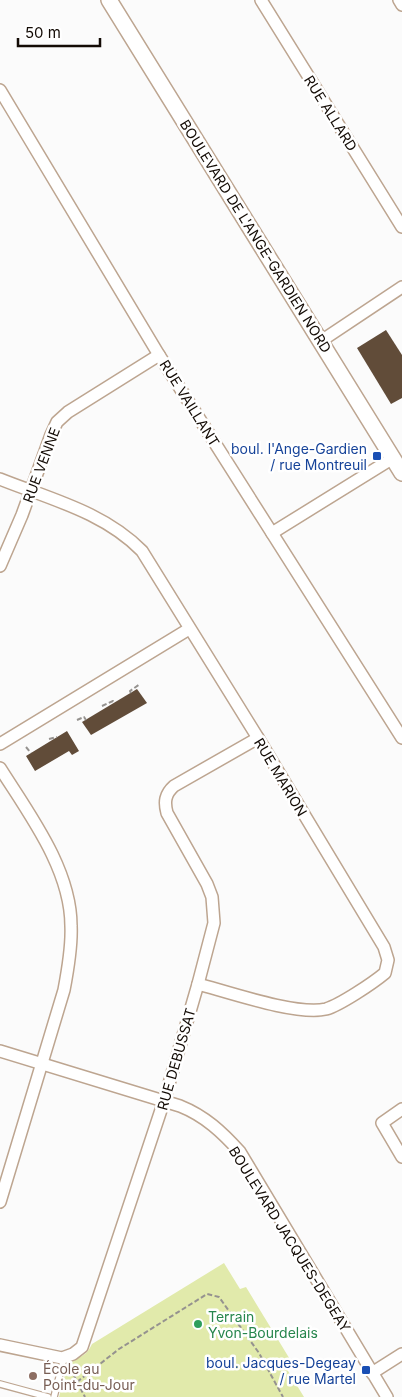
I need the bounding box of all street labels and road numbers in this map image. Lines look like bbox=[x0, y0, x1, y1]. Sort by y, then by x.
street label: RUE ALLARD bbox=[301, 72, 361, 154]
street label: BOULEVARD DE L'ANGE-GARDIEN NORD bbox=[177, 116, 335, 356]
street label: RUE VAILLANT bbox=[157, 357, 223, 449]
street label: RUE VENNE bbox=[19, 425, 63, 505]
street label: RUE MARION bbox=[251, 735, 311, 819]
street label: RUE DEBUSSAT bbox=[153, 1006, 199, 1112]
street label: BOULEVARD JACQUES-DEGEAY bbox=[226, 1143, 355, 1335]

